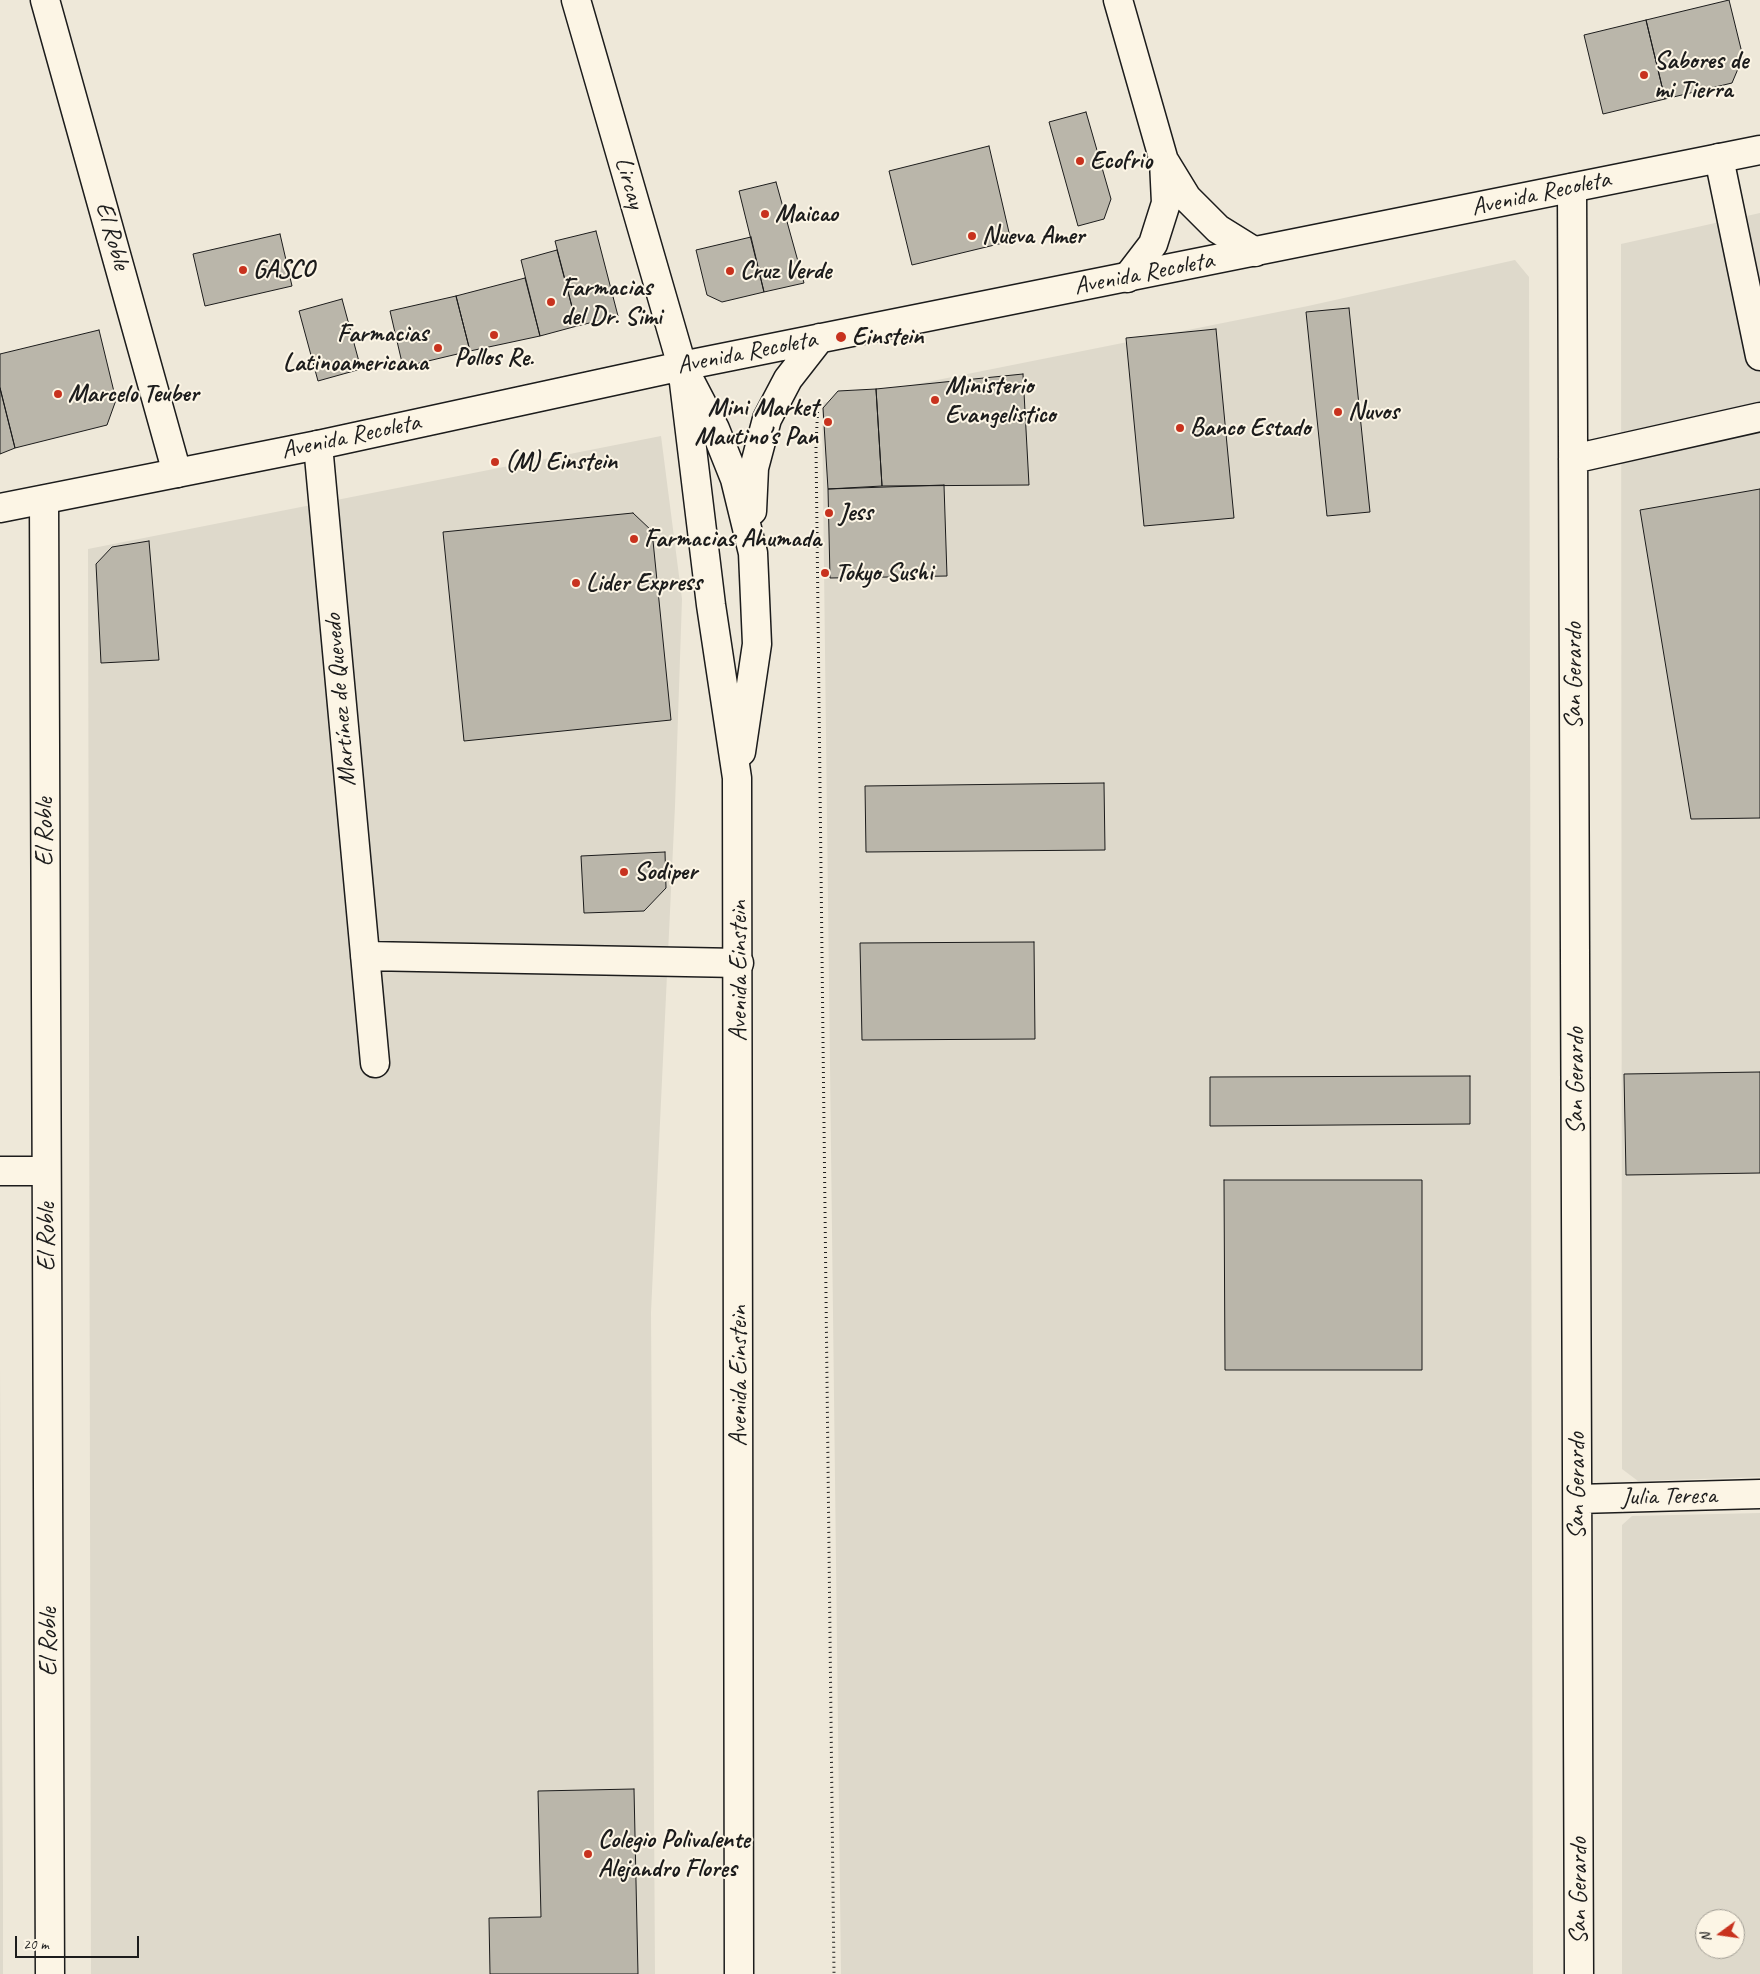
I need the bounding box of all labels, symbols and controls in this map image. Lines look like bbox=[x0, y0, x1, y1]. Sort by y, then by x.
place label: Sabores de mi Tierra bbox=[1654, 46, 1748, 105]
marker: Sabores de mi Tierra bbox=[1638, 69, 1650, 81]
place label: Ecofrio bbox=[1090, 146, 1152, 176]
street label: Lircay bbox=[607, 154, 651, 212]
marker: Ecofrio bbox=[1074, 155, 1086, 167]
street label: Avenida Recoleta bbox=[1469, 165, 1613, 223]
street label: El Roble bbox=[88, 199, 136, 273]
place label: Maicao bbox=[775, 199, 838, 229]
marker: Maicao bbox=[759, 208, 771, 220]
place label: Nueva Amer bbox=[982, 221, 1084, 251]
marker: Nueva Amer bbox=[966, 230, 978, 242]
street label: Avenida Recoleta bbox=[1072, 246, 1216, 302]
place label: GASCO bbox=[253, 255, 314, 285]
place label: Cruz Verde bbox=[740, 256, 831, 286]
marker: GASCO bbox=[237, 264, 249, 276]
marker: Cruz Verde bbox=[724, 265, 736, 277]
place label: Farmacias del Dr. Simi bbox=[561, 273, 662, 332]
marker: Farmacias del Dr. Simi bbox=[545, 296, 557, 308]
place label: Farmacias Latinoamericana bbox=[283, 319, 428, 378]
place label: Einstein bbox=[852, 322, 923, 352]
street label: Avenida Recoleta bbox=[675, 325, 819, 381]
marker: Pollos Re. bbox=[488, 329, 500, 341]
marker: Einstein bbox=[834, 330, 848, 344]
marker: Farmacias Latinoamericana bbox=[432, 342, 444, 354]
place label: Pollos Re. bbox=[454, 343, 534, 373]
place label: Ministerio Evangelistico bbox=[945, 371, 1056, 430]
place label: Marcelo Teuber bbox=[68, 379, 199, 409]
marker: Marcelo Teuber bbox=[52, 388, 64, 400]
place label: Mini Market Mautino's Pan bbox=[695, 393, 818, 452]
marker: Ministerio Evangelistico bbox=[929, 394, 941, 406]
place label: Nuvos bbox=[1348, 397, 1399, 427]
marker: Nuvos bbox=[1332, 406, 1344, 418]
street label: Avenida Recoleta bbox=[279, 408, 423, 466]
place label: Banco Estado bbox=[1190, 413, 1310, 443]
marker: Mini Market Mautino's Pan bbox=[822, 416, 834, 428]
marker: Banco Estado bbox=[1174, 422, 1186, 434]
place label: (M) Einstein bbox=[505, 447, 617, 477]
marker: (M) Einstein bbox=[489, 456, 501, 468]
place label: Jess bbox=[839, 498, 872, 528]
marker: Jess bbox=[823, 507, 835, 519]
place label: Farmacias Ahumada bbox=[644, 524, 821, 554]
marker: Farmacias Ahumada bbox=[628, 533, 640, 545]
place label: Tokyo Sushi bbox=[835, 558, 933, 588]
marker: Tokyo Sushi bbox=[819, 567, 831, 579]
place label: Lider Express bbox=[586, 568, 702, 598]
marker: Lider Express bbox=[570, 577, 582, 589]
street label: Martínez de Quevedo bbox=[319, 612, 363, 788]
street label: San Gerardo bbox=[1559, 622, 1589, 730]
street label: El Roble bbox=[30, 798, 60, 866]
place label: Sodiper bbox=[634, 857, 697, 887]
marker: Sodiper bbox=[618, 866, 630, 878]
street label: Avenida Einstein bbox=[724, 901, 754, 1041]
street label: San Gerardo bbox=[1561, 1027, 1591, 1135]
street label: El Roble bbox=[32, 1203, 62, 1271]
street label: Avenida Einstein bbox=[724, 1306, 754, 1446]
street label: San Gerardo bbox=[1562, 1432, 1592, 1540]
street label: Julia Teresa bbox=[1621, 1481, 1717, 1513]
street label: El Roble bbox=[34, 1608, 64, 1676]
place label: Colegio Polivalente Alejandro Flores bbox=[598, 1825, 750, 1884]
street label: San Gerardo bbox=[1564, 1837, 1594, 1945]
marker: Colegio Polivalente Alejandro Flores bbox=[582, 1848, 594, 1860]
north arrow bbox=[1695, 1909, 1745, 1959]
scale bar bbox=[18, 1926, 141, 1958]
text: N bbox=[1697, 1931, 1715, 1944]
text: 20 m bbox=[23, 1935, 49, 1954]

